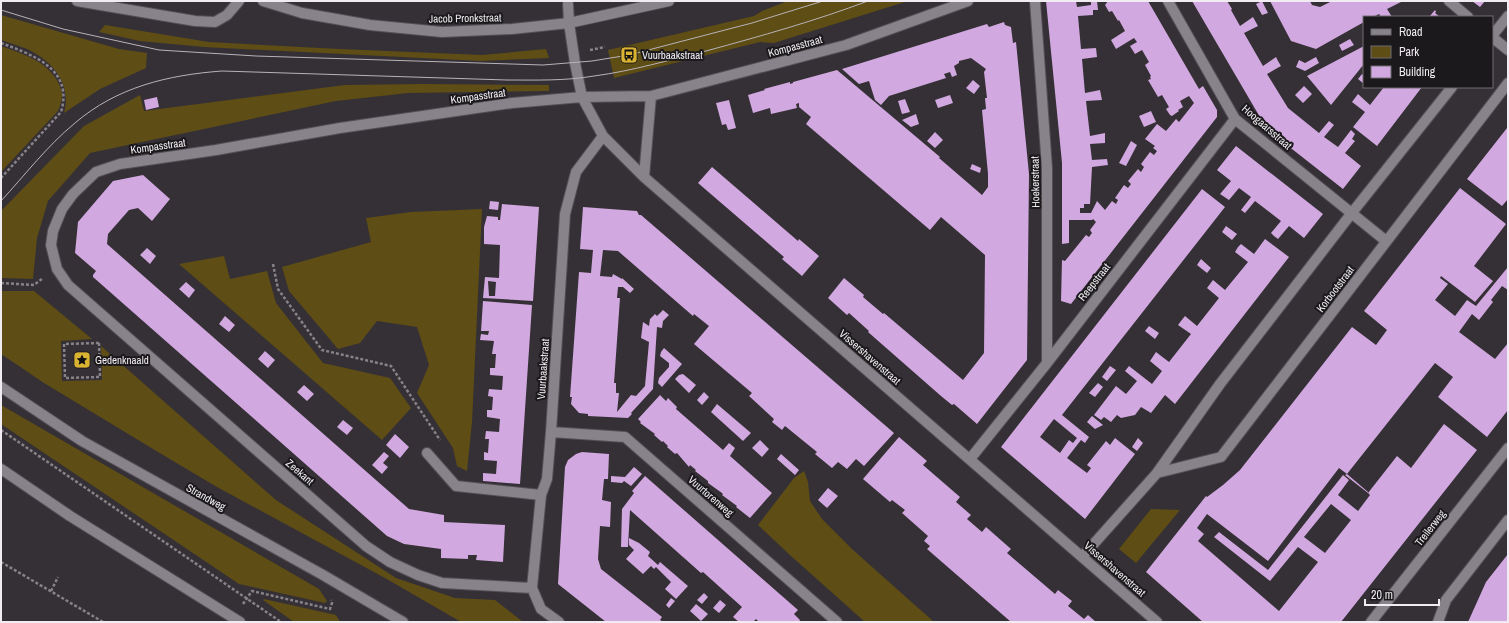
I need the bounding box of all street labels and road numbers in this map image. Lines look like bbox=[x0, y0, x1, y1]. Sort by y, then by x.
street label: Jacob Pronkstraat bbox=[429, 10, 502, 26]
street label: Kompasstraat bbox=[766, 32, 824, 60]
street label: Kompasstraat bbox=[449, 85, 507, 107]
street label: Hoogaarsstraat bbox=[1239, 101, 1295, 153]
street label: Kompasstraat bbox=[129, 135, 187, 157]
street label: Hoekerstraat bbox=[1028, 156, 1042, 208]
street label: Reepstraat bbox=[1075, 260, 1113, 304]
street label: Korbootstraat bbox=[1313, 263, 1357, 315]
street label: Vissershavenstraat bbox=[836, 326, 904, 388]
street label: Vuurbaakstraat bbox=[534, 338, 552, 400]
street label: Zeekant bbox=[283, 456, 317, 488]
street label: Vuurtorenweg bbox=[685, 472, 737, 520]
street label: Strandweg bbox=[184, 480, 228, 514]
street label: Treilerweg bbox=[1411, 507, 1449, 549]
street label: Vissershavenstraat bbox=[1081, 538, 1149, 600]

